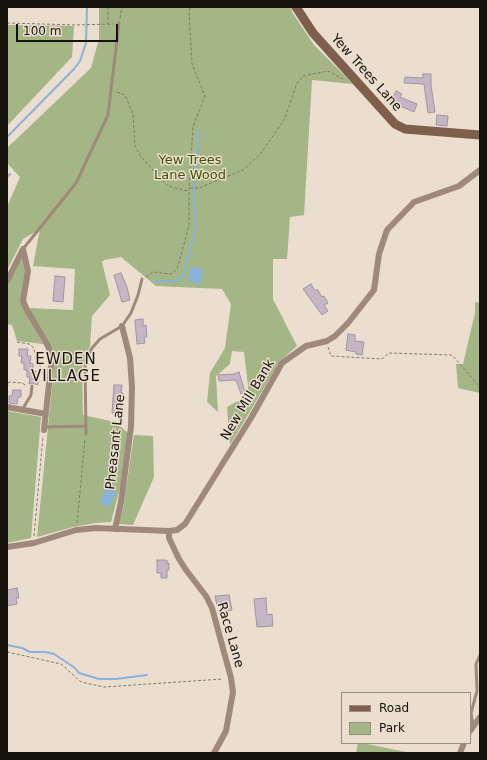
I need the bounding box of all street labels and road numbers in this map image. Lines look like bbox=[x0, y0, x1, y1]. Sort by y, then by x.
street label: Yew Trees Lane bbox=[327, 31, 405, 115]
street label: New Mill Bank bbox=[218, 357, 278, 443]
street label: Pheasant Lane bbox=[103, 394, 129, 490]
street label: Race Lane bbox=[213, 600, 247, 670]

